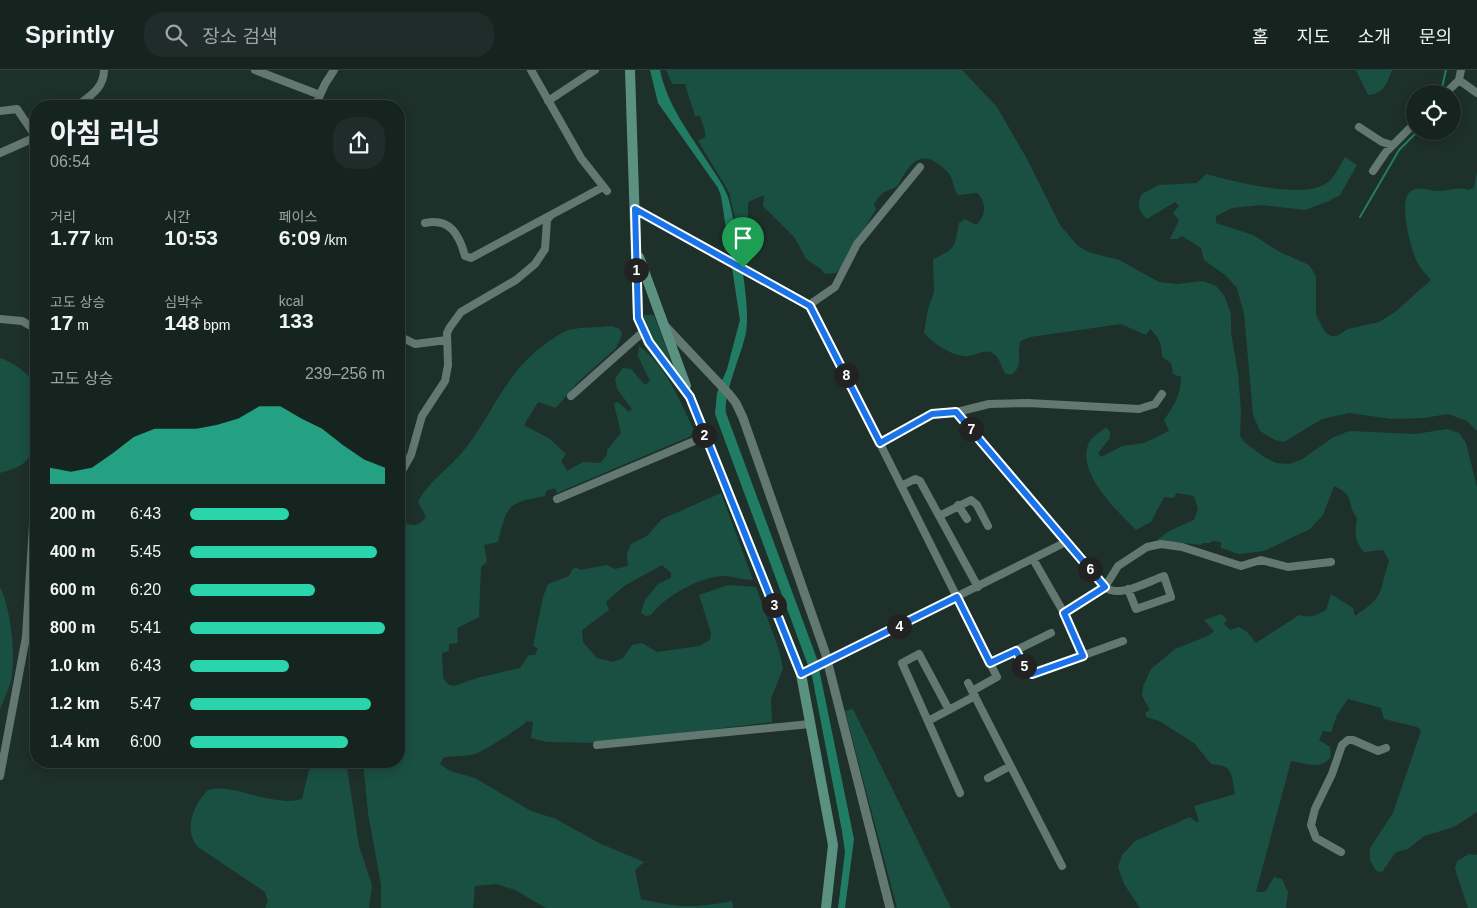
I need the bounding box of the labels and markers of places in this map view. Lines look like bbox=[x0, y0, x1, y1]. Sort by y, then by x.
pin bbox=[722, 217, 764, 268]
pin: 1 bbox=[624, 258, 648, 282]
pin: 8 bbox=[834, 362, 858, 388]
pin: 7 bbox=[958, 416, 984, 442]
pin: 2 bbox=[692, 422, 716, 448]
pin: 6 bbox=[1078, 556, 1102, 582]
pin: 3 bbox=[762, 592, 786, 618]
pin: 4 bbox=[886, 614, 912, 638]
pin: 5 bbox=[1012, 654, 1036, 678]

